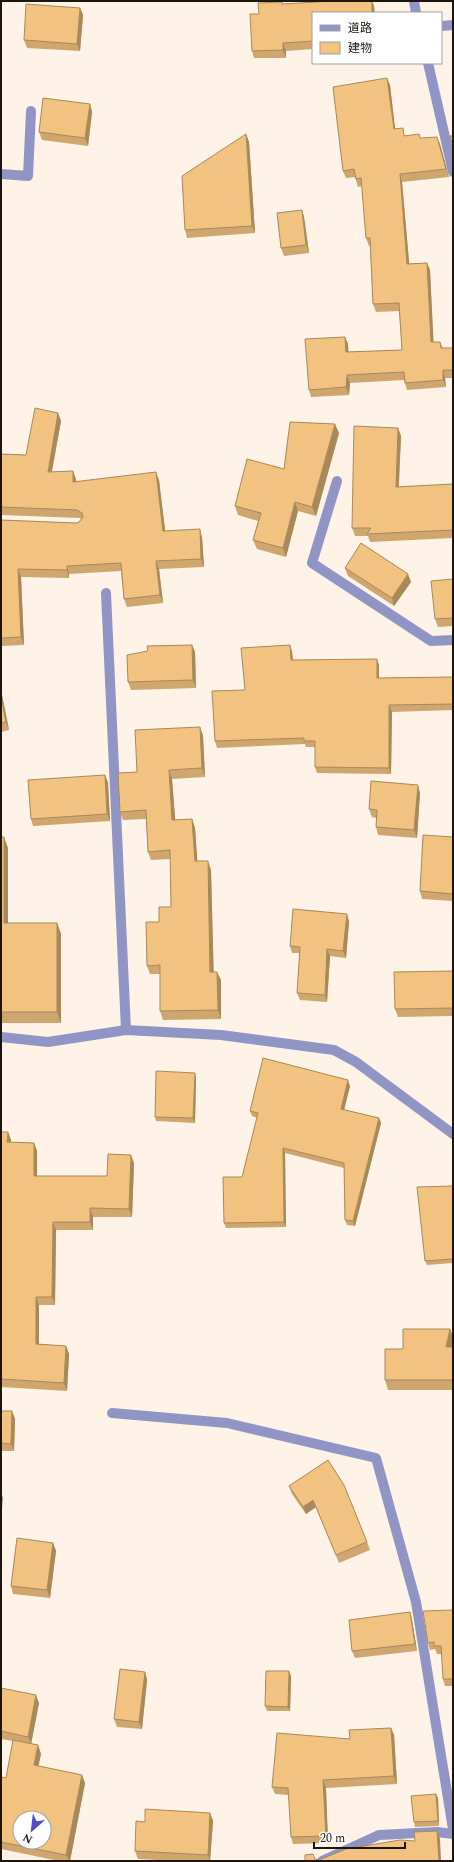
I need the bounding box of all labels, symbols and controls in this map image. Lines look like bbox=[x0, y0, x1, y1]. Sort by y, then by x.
legend bbox=[312, 12, 442, 64]
text: 道路 bbox=[348, 19, 372, 38]
text: 建物 bbox=[348, 39, 372, 58]
north arrow bbox=[12, 1810, 52, 1850]
scale bar bbox=[314, 1824, 405, 1850]
text: N bbox=[20, 1829, 35, 1848]
text: 20 m bbox=[320, 1829, 345, 1848]

